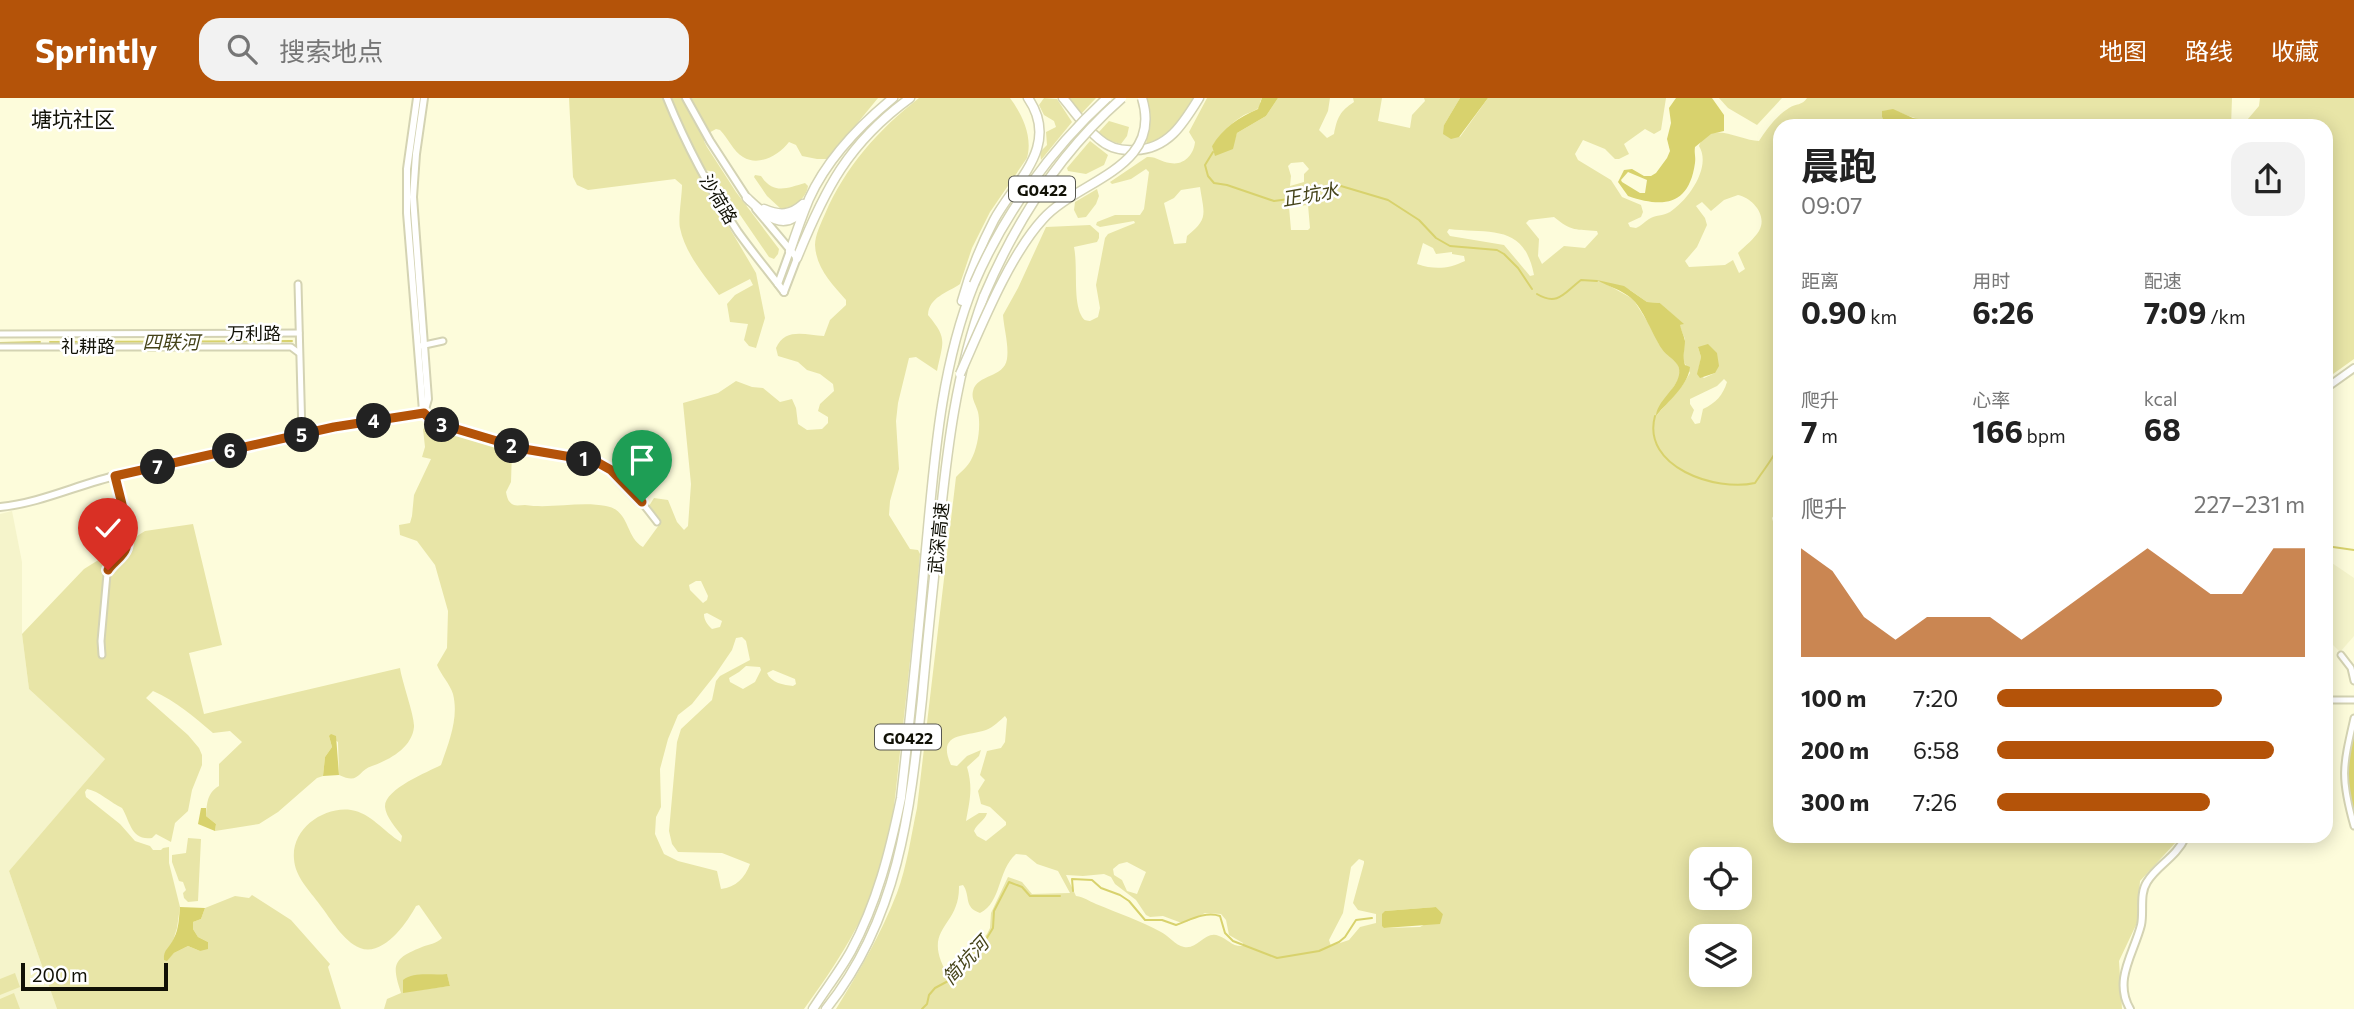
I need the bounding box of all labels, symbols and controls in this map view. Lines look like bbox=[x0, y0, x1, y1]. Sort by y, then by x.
search box bbox=[199, 18, 689, 81]
text: Sprintly bbox=[35, 29, 157, 70]
icon: search bbox=[223, 30, 261, 68]
text: 搜索地点 bbox=[279, 35, 383, 66]
text: 地图 bbox=[2099, 36, 2147, 65]
text: 路线 bbox=[2185, 36, 2233, 65]
text: 收藏 bbox=[2271, 36, 2319, 65]
district label: 塘坑社区 bbox=[31, 106, 115, 131]
text: 晨跑 bbox=[1801, 141, 1877, 188]
button: share bbox=[2231, 142, 2305, 216]
street label: 沙荷路 bbox=[696, 170, 742, 228]
road number: G0422 bbox=[1009, 176, 1075, 202]
water label: 正坑水 bbox=[1280, 178, 1341, 210]
text: 09:07 bbox=[1801, 191, 1862, 219]
text: 距离 bbox=[1801, 269, 1839, 292]
text: 用时 bbox=[1972, 269, 2010, 292]
text: 配速 bbox=[2144, 269, 2182, 292]
text: 0.90 bbox=[1801, 293, 1867, 330]
text: 6:26 bbox=[1972, 293, 2034, 330]
text: 7:09 bbox=[2144, 293, 2207, 330]
text: km bbox=[1867, 305, 1897, 328]
text: /km bbox=[2207, 305, 2246, 328]
street label: 万利路 bbox=[227, 322, 281, 344]
water label: 四联河 bbox=[142, 330, 203, 353]
street label: 礼耕路 bbox=[61, 335, 115, 357]
text: kcal bbox=[2144, 387, 2178, 410]
text: 爬升 bbox=[1801, 388, 1839, 411]
text: 心率 bbox=[1972, 388, 2010, 411]
pin: 4 bbox=[356, 404, 392, 438]
pin: 3 bbox=[424, 408, 460, 442]
text: 4 bbox=[368, 409, 379, 432]
text: 68 bbox=[2144, 410, 2181, 447]
text: 7 bbox=[1801, 412, 1818, 449]
text: 166 bbox=[1972, 412, 2023, 449]
text: 3 bbox=[436, 413, 447, 436]
pin: 5 bbox=[284, 418, 320, 452]
text: 5 bbox=[296, 423, 307, 446]
text: m bbox=[1818, 424, 1838, 447]
text: bpm bbox=[2023, 424, 2066, 447]
pin: 2 bbox=[494, 428, 530, 464]
pin bbox=[612, 430, 672, 502]
pin: 6 bbox=[212, 434, 247, 468]
text: 2 bbox=[506, 434, 517, 457]
text: 6 bbox=[224, 439, 235, 462]
icon: arrive bbox=[623, 441, 661, 479]
pin: 1 bbox=[566, 442, 602, 476]
text: 1 bbox=[579, 447, 588, 470]
pin: 7 bbox=[140, 450, 176, 484]
text: 7 bbox=[152, 455, 163, 478]
text: 227–231 m bbox=[2194, 490, 2305, 518]
text: 爬升 bbox=[1801, 494, 1847, 522]
pin bbox=[78, 498, 138, 570]
street label: 武深高速 bbox=[923, 501, 953, 575]
icon: check bbox=[89, 509, 127, 547]
text: 100 m bbox=[1801, 684, 1866, 712]
text: 7:20 bbox=[1913, 684, 1958, 712]
road number: G0422 bbox=[875, 724, 941, 750]
text: 200 m bbox=[1801, 736, 1869, 764]
text: 6:58 bbox=[1913, 736, 1960, 764]
text: 300 m bbox=[1801, 788, 1869, 816]
text: 7:26 bbox=[1913, 788, 1957, 816]
map controls bbox=[1689, 847, 1752, 987]
button: locate bbox=[1689, 847, 1752, 910]
button: layers bbox=[1689, 924, 1752, 987]
water label: 简坑河 bbox=[937, 928, 996, 989]
scale bar bbox=[21, 960, 168, 992]
text: 200 m bbox=[32, 963, 88, 986]

